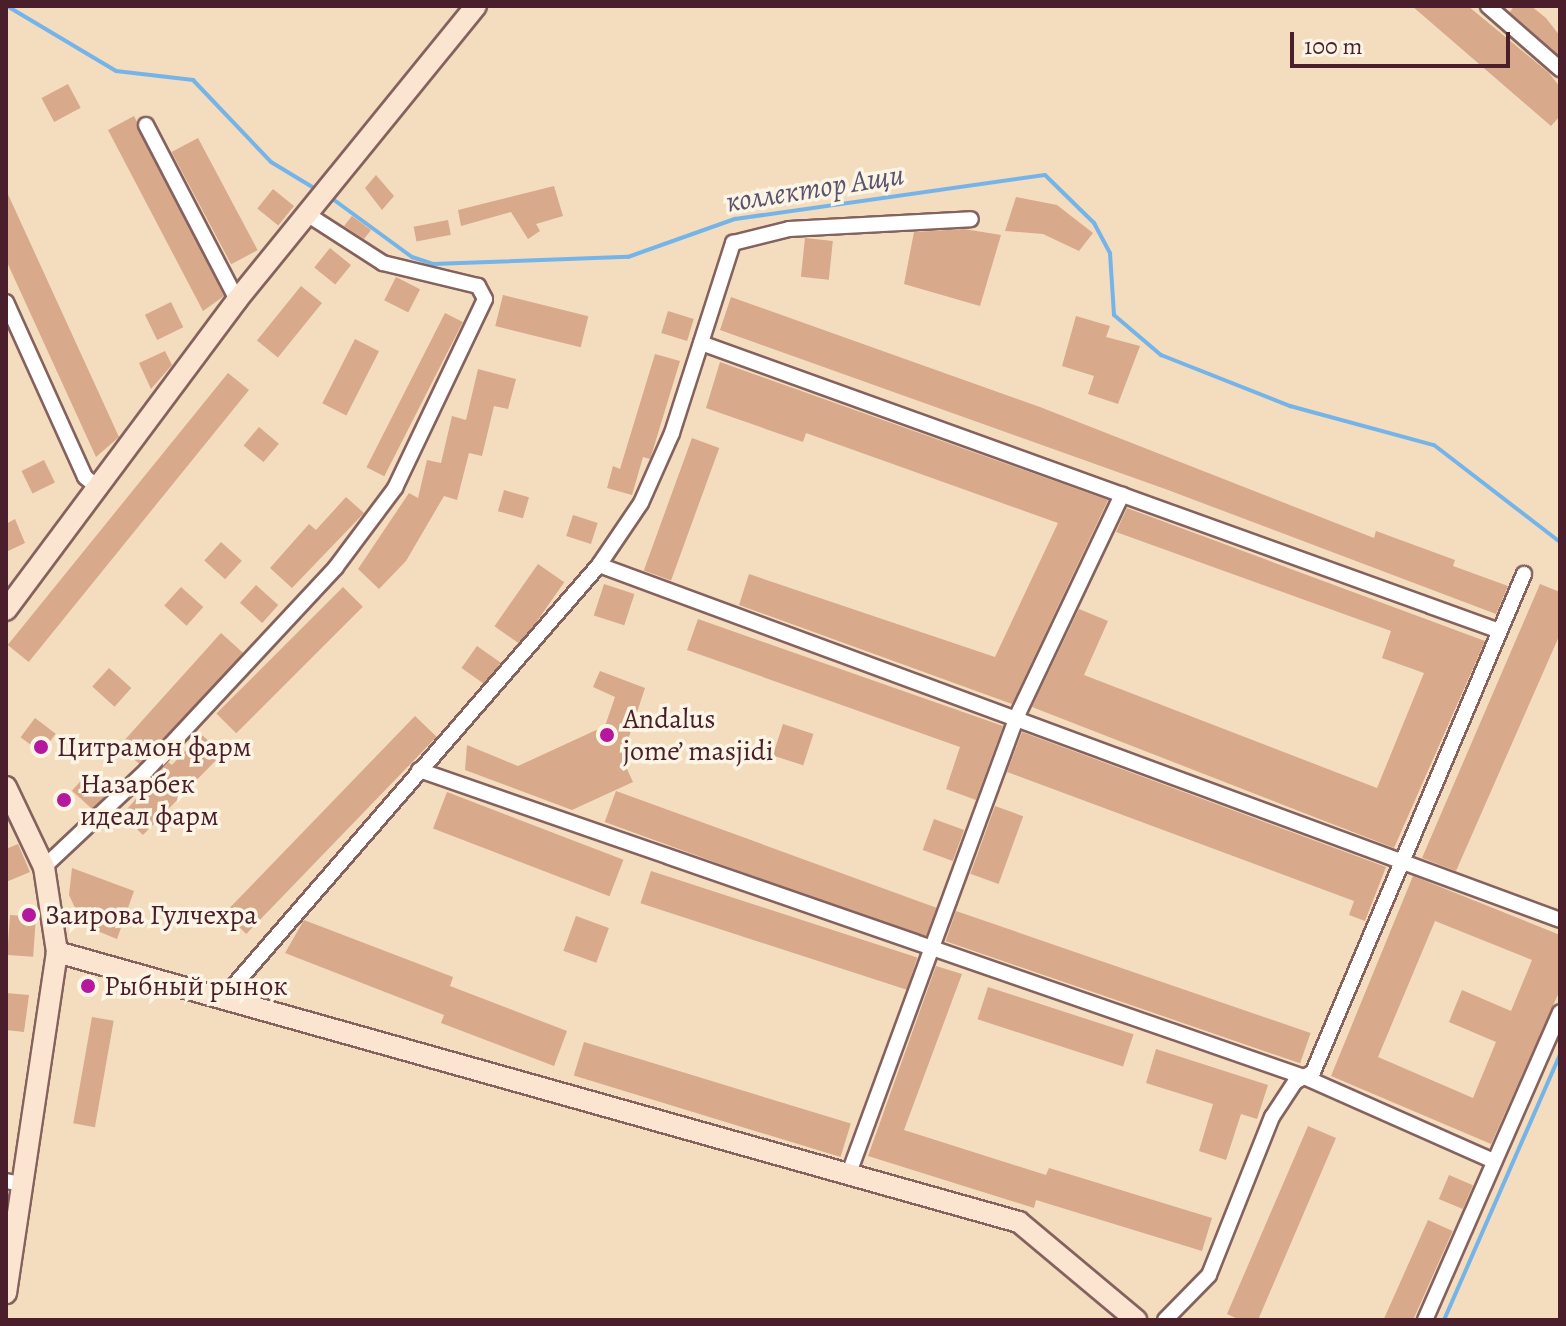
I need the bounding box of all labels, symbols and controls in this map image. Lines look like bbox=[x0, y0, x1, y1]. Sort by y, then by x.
scale bar bbox=[1294, 16, 1514, 66]
text: 100 m bbox=[1304, 30, 1363, 62]
water label: коллектор Ащи bbox=[723, 156, 907, 220]
place label: Andalus jome’ masjidi bbox=[623, 702, 774, 768]
marker: Andalus jome’ masjidi bbox=[598, 726, 616, 744]
place label: Цитрамон фарм bbox=[57, 730, 252, 764]
marker: Цитрамон фарм bbox=[32, 738, 50, 756]
place label: Назарбек идеал фарм bbox=[80, 767, 219, 833]
marker: Назарбек идеал фарм bbox=[55, 791, 73, 809]
place label: Заирова Гулчехра bbox=[45, 898, 257, 932]
marker: Заирова Гулчехра bbox=[20, 906, 38, 924]
place label: Рыбный рынок bbox=[104, 969, 288, 1003]
marker: Рыбный рынок bbox=[79, 977, 97, 995]

